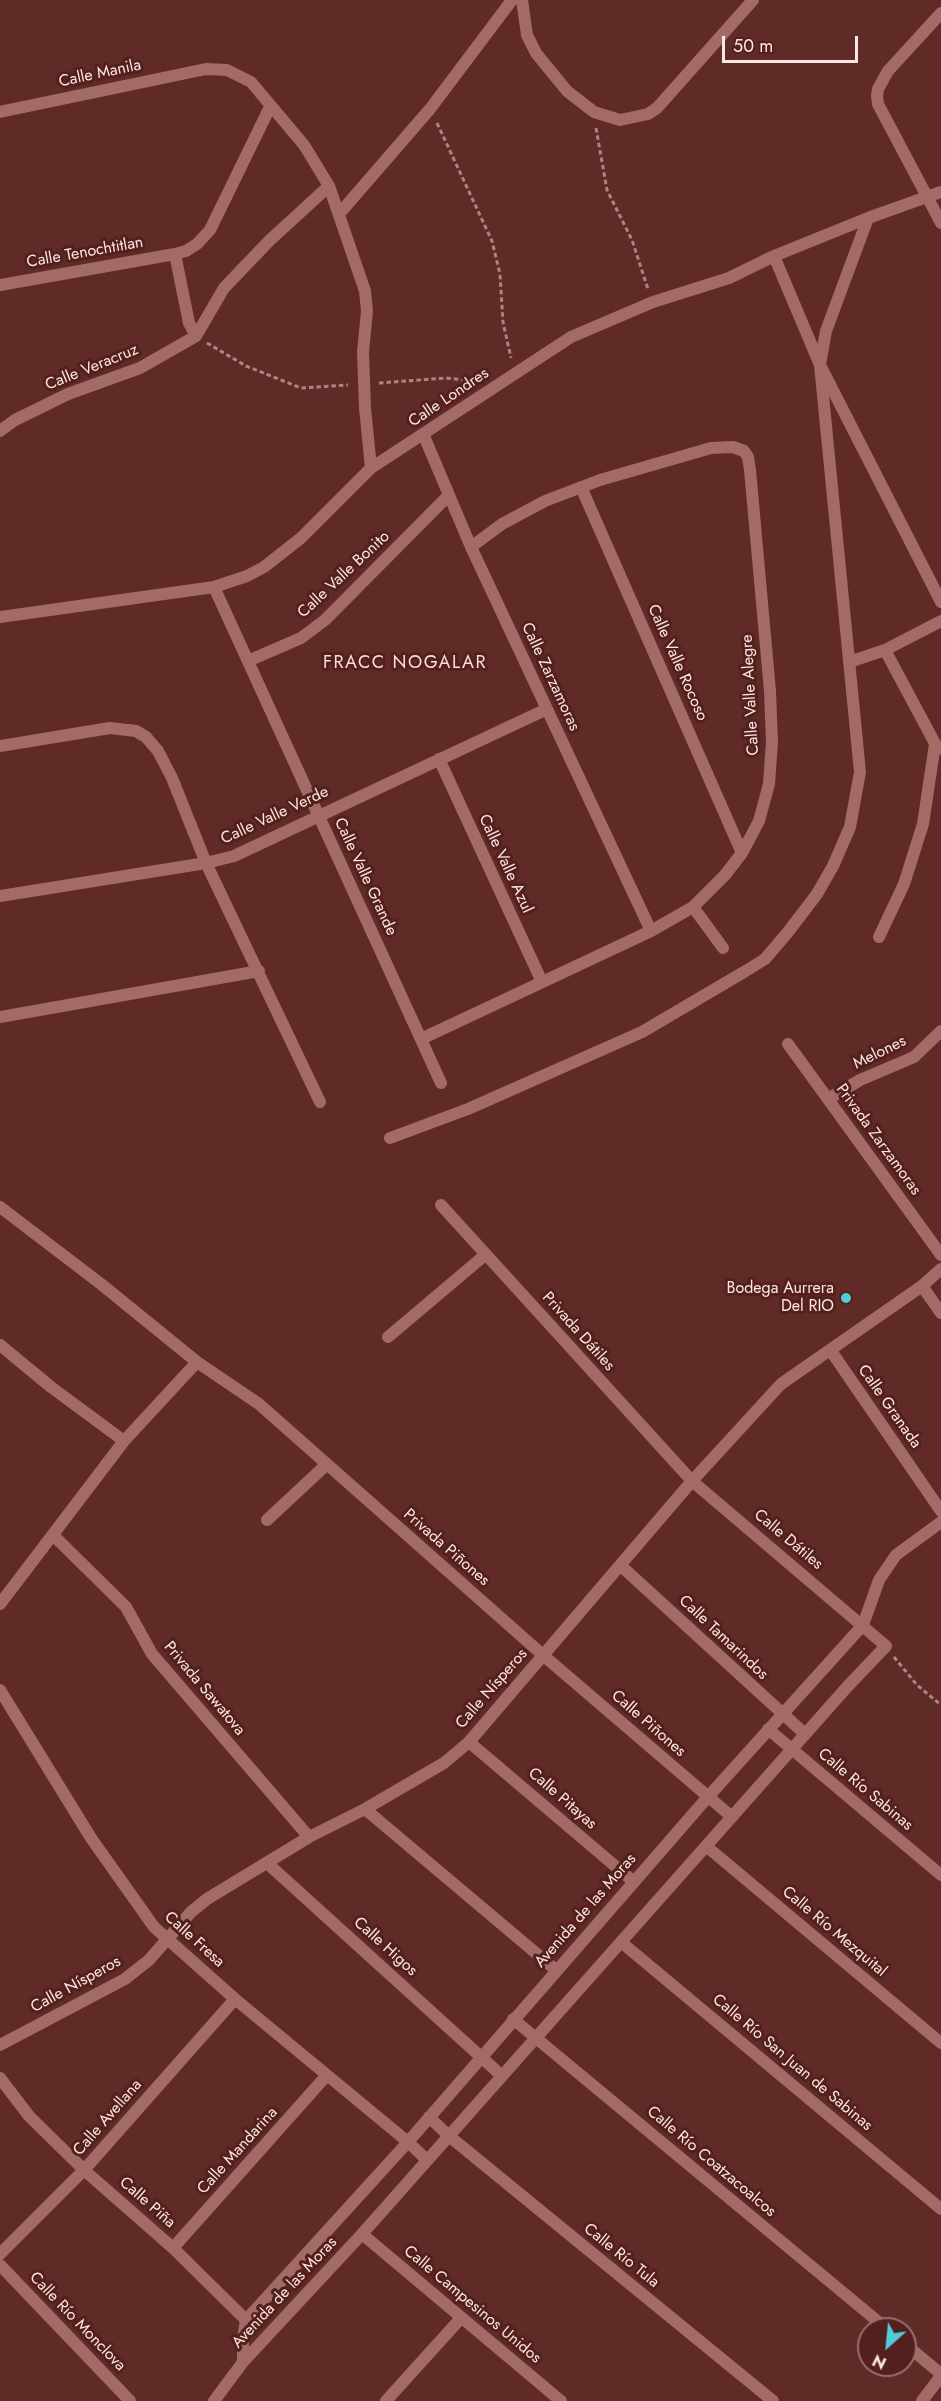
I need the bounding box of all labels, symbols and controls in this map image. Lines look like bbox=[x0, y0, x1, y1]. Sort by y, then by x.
scale bar bbox=[725, 24, 862, 62]
text: 50 m bbox=[733, 33, 773, 59]
street label: Calle Manila bbox=[57, 56, 143, 92]
street label: Calle Tenochtitlan bbox=[25, 233, 145, 273]
street label: Calle Veracruz bbox=[43, 341, 141, 395]
street label: Calle Londres bbox=[405, 364, 493, 432]
street label: Calle Valle Bonito bbox=[294, 527, 394, 623]
street label: Calle Valle Rocoso bbox=[643, 602, 711, 724]
street label: Calle Zarzamoras bbox=[517, 620, 583, 734]
street label: Calle Valle Alegre bbox=[738, 634, 764, 756]
district label: FRACC NOGALAR bbox=[323, 653, 487, 675]
street label: Calle Valle Verde bbox=[218, 783, 332, 849]
street label: Calle Valle Azul bbox=[474, 812, 536, 916]
street label: Calle Valle Grande bbox=[329, 815, 401, 939]
street label: Melones bbox=[850, 1032, 910, 1074]
street label: Privada Zarzamoras bbox=[831, 1081, 925, 1199]
place label: Bodega Aurrera Del RIO bbox=[727, 1279, 834, 1317]
street label: Privada Dátiles bbox=[538, 1289, 618, 1375]
marker: Bodega Aurrera Del RIO bbox=[839, 1291, 853, 1305]
street label: Calle Granada bbox=[853, 1362, 925, 1452]
street label: Privada Piñones bbox=[399, 1505, 493, 1591]
street label: Calle Dátiles bbox=[750, 1506, 826, 1574]
street label: Calle Tamarindos bbox=[674, 1592, 772, 1684]
street label: Privada Sawatova bbox=[159, 1638, 249, 1740]
street label: Calle Nísperos bbox=[452, 1645, 532, 1733]
street label: Calle Piñones bbox=[607, 1687, 689, 1761]
street label: Calle Río Sabinas bbox=[814, 1745, 916, 1835]
street label: Calle Pitayas bbox=[524, 1764, 600, 1834]
street label: Avenida de las Moras bbox=[531, 1850, 641, 1972]
street label: Calle Río Mezquital bbox=[778, 1883, 890, 1981]
street label: Calle Fresa bbox=[160, 1908, 228, 1972]
street label: Calle Higos bbox=[349, 1913, 421, 1981]
street label: Calle Nísperos bbox=[28, 1952, 124, 2018]
street label: Calle Río San Juan de Sabinas bbox=[708, 1990, 876, 2136]
street label: Calle Avellana bbox=[70, 2076, 146, 2160]
street label: Calle Río Coatzacoalcos bbox=[643, 2102, 779, 2222]
street label: Calle Mandarina bbox=[194, 2103, 282, 2199]
street label: Calle Piña bbox=[115, 2173, 179, 2233]
street label: Calle Río Tula bbox=[579, 2220, 663, 2292]
street label: Avenida de las Moras bbox=[229, 2233, 341, 2353]
street label: Calle Campesinos Unidos bbox=[399, 2242, 545, 2368]
street label: Calle Río Monclova bbox=[25, 2268, 129, 2376]
north arrow bbox=[857, 2317, 917, 2377]
text: N bbox=[869, 2349, 890, 2375]

